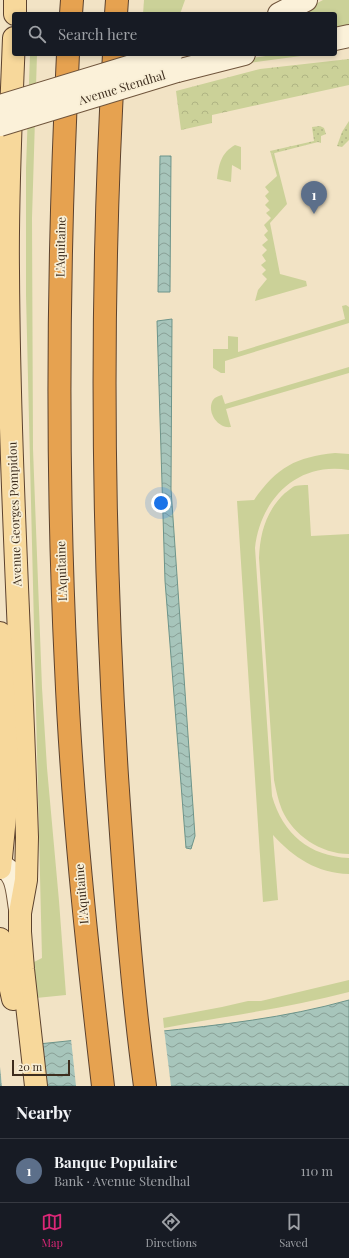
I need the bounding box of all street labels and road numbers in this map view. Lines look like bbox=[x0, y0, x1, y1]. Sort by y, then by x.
street label: Avenue Stendhal bbox=[75, 66, 168, 108]
street label: L'Aquitaine bbox=[51, 217, 69, 277]
street label: Avenue Georges Pompidou bbox=[3, 441, 25, 588]
street label: L'Aquitaine bbox=[52, 541, 70, 602]
street label: L'Aquitaine bbox=[70, 863, 92, 925]

